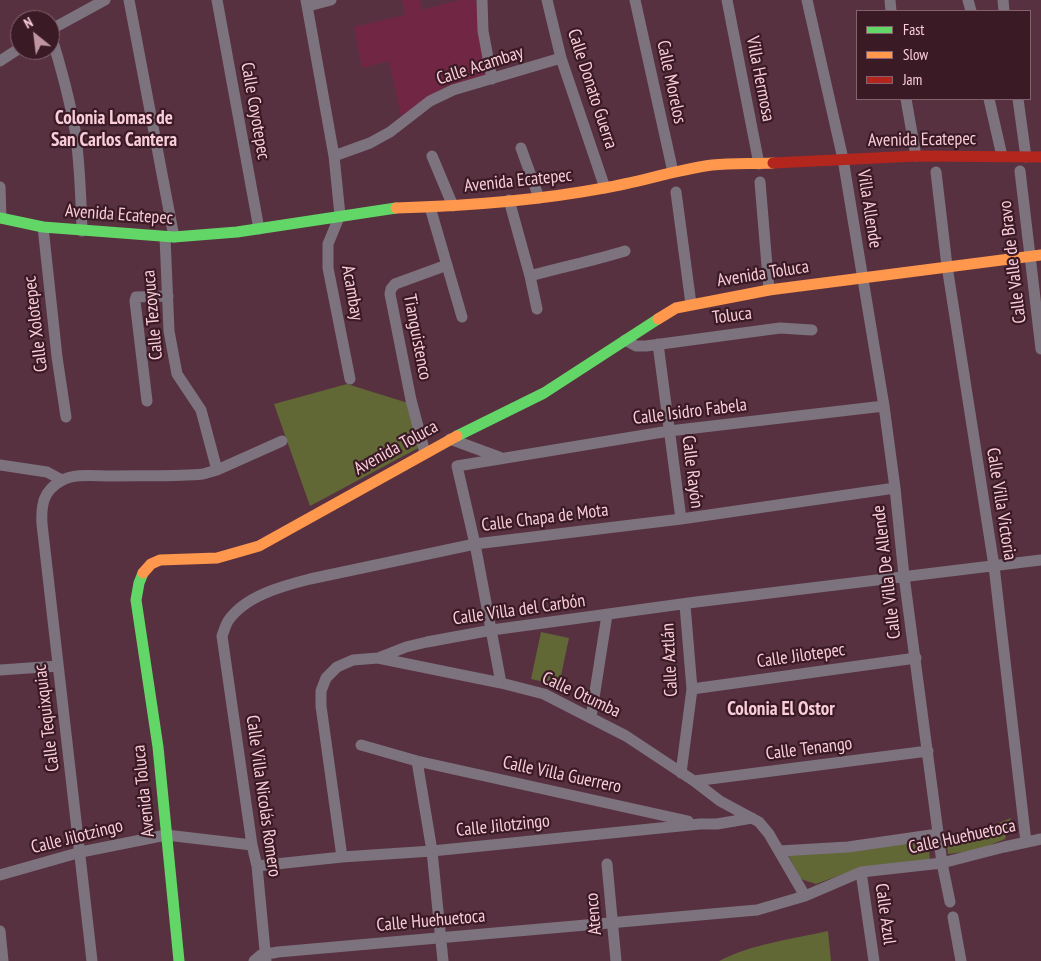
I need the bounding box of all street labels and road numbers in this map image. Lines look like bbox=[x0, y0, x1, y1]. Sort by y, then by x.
street label: Calle Donato Guerra bbox=[562, 26, 622, 152]
street label: Villa Hermosa bbox=[741, 35, 779, 123]
street label: Calle Morelos bbox=[652, 38, 690, 126]
street label: Calle Acambay bbox=[434, 42, 526, 90]
street label: Calle Coyotepec bbox=[236, 61, 274, 161]
street label: Avenida Ecatepec bbox=[868, 128, 976, 152]
street label: Avenida Ecatepec bbox=[463, 165, 573, 197]
street label: Villa Allende bbox=[852, 168, 886, 250]
street label: Calle Valle de Bravo bbox=[995, 199, 1031, 325]
street label: Avenida Ecatepec bbox=[64, 200, 174, 230]
street label: Avenida Toluca bbox=[716, 256, 810, 292]
street label: Acambay bbox=[337, 264, 367, 322]
street label: Calle Tezoyuca bbox=[138, 269, 168, 361]
street label: Calle Xolotepec bbox=[19, 275, 53, 373]
street label: Tianguistenco bbox=[398, 292, 436, 382]
street label: Toluca bbox=[711, 303, 753, 329]
street label: Calle Isidro Fabela bbox=[632, 394, 748, 430]
street label: Avenida Toluca bbox=[350, 416, 442, 480]
street label: Calle Rayón bbox=[677, 434, 707, 510]
street label: Calle Villa Victoria bbox=[981, 446, 1021, 562]
street label: Calle Chapa de Mota bbox=[480, 500, 610, 536]
street label: Calle Villa De Allende bbox=[868, 504, 906, 640]
street label: Calle Villa del Carbón bbox=[451, 590, 587, 630]
street label: Calle Aztlán bbox=[657, 623, 683, 697]
street label: Calle Jilotepec bbox=[756, 639, 846, 673]
street label: Calle Tequixquiac bbox=[30, 663, 64, 773]
street label: Calle Otumba bbox=[538, 667, 624, 723]
street label: Calle Villa Nicolás Romero bbox=[241, 714, 285, 878]
street label: Calle Tenango bbox=[764, 733, 854, 765]
street label: Avenida Toluca bbox=[128, 744, 160, 838]
street label: Calle Villa Guerrero bbox=[501, 752, 623, 798]
street label: Calle Jilotzingo bbox=[455, 810, 551, 842]
street label: Calle Jilotzingo bbox=[29, 815, 125, 859]
street label: Calle Huehuetoca bbox=[906, 815, 1018, 859]
street label: Calle Azul bbox=[870, 882, 900, 946]
street label: Atenco bbox=[581, 892, 607, 936]
street label: Calle Huehuetoca bbox=[376, 905, 486, 937]

